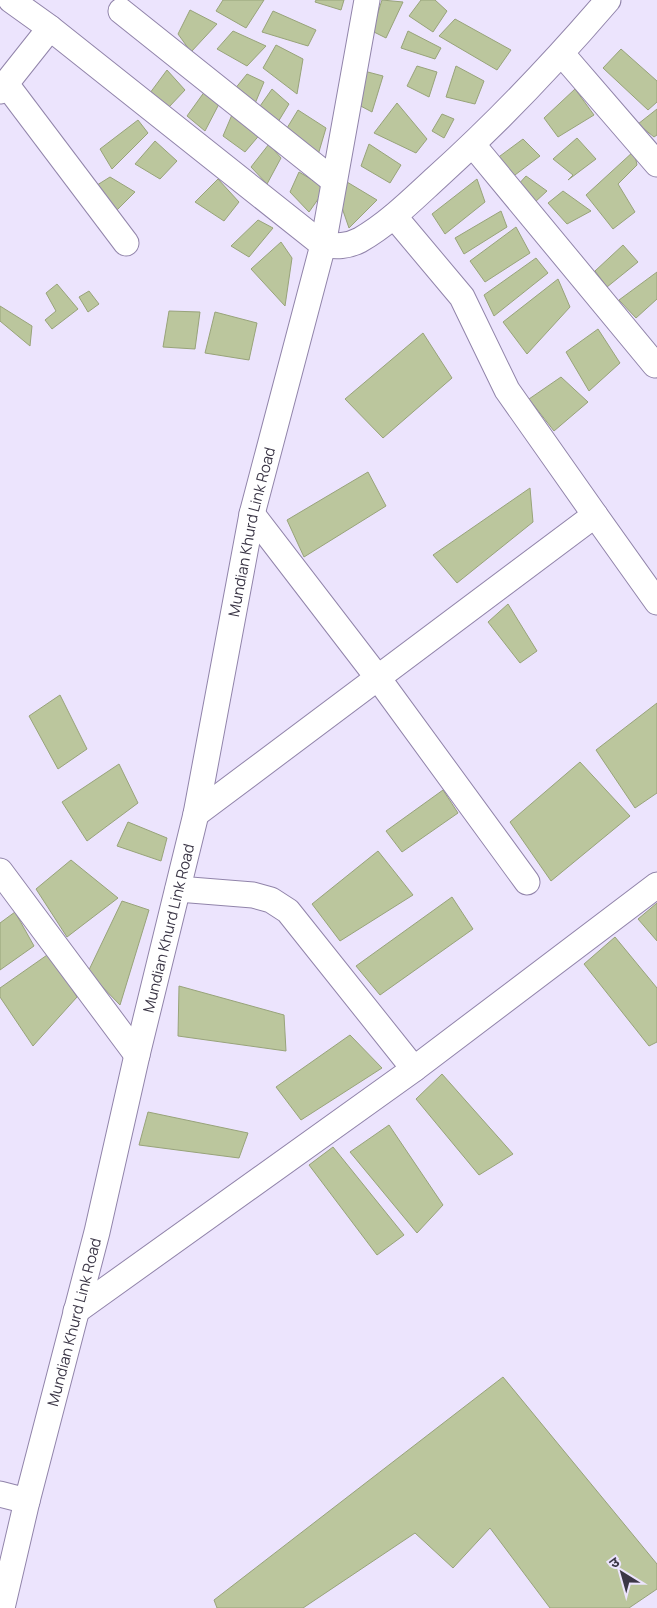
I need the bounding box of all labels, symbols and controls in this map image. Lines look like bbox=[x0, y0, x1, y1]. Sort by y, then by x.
street label: Mundian Khurd Link Road bbox=[223, 445, 280, 618]
street label: Mundian Khurd Link Road bbox=[137, 841, 199, 1015]
street label: Mundian Khurd Link Road bbox=[42, 1235, 106, 1408]
north arrow bbox=[597, 1548, 647, 1598]
text: उ bbox=[605, 1552, 624, 1572]

